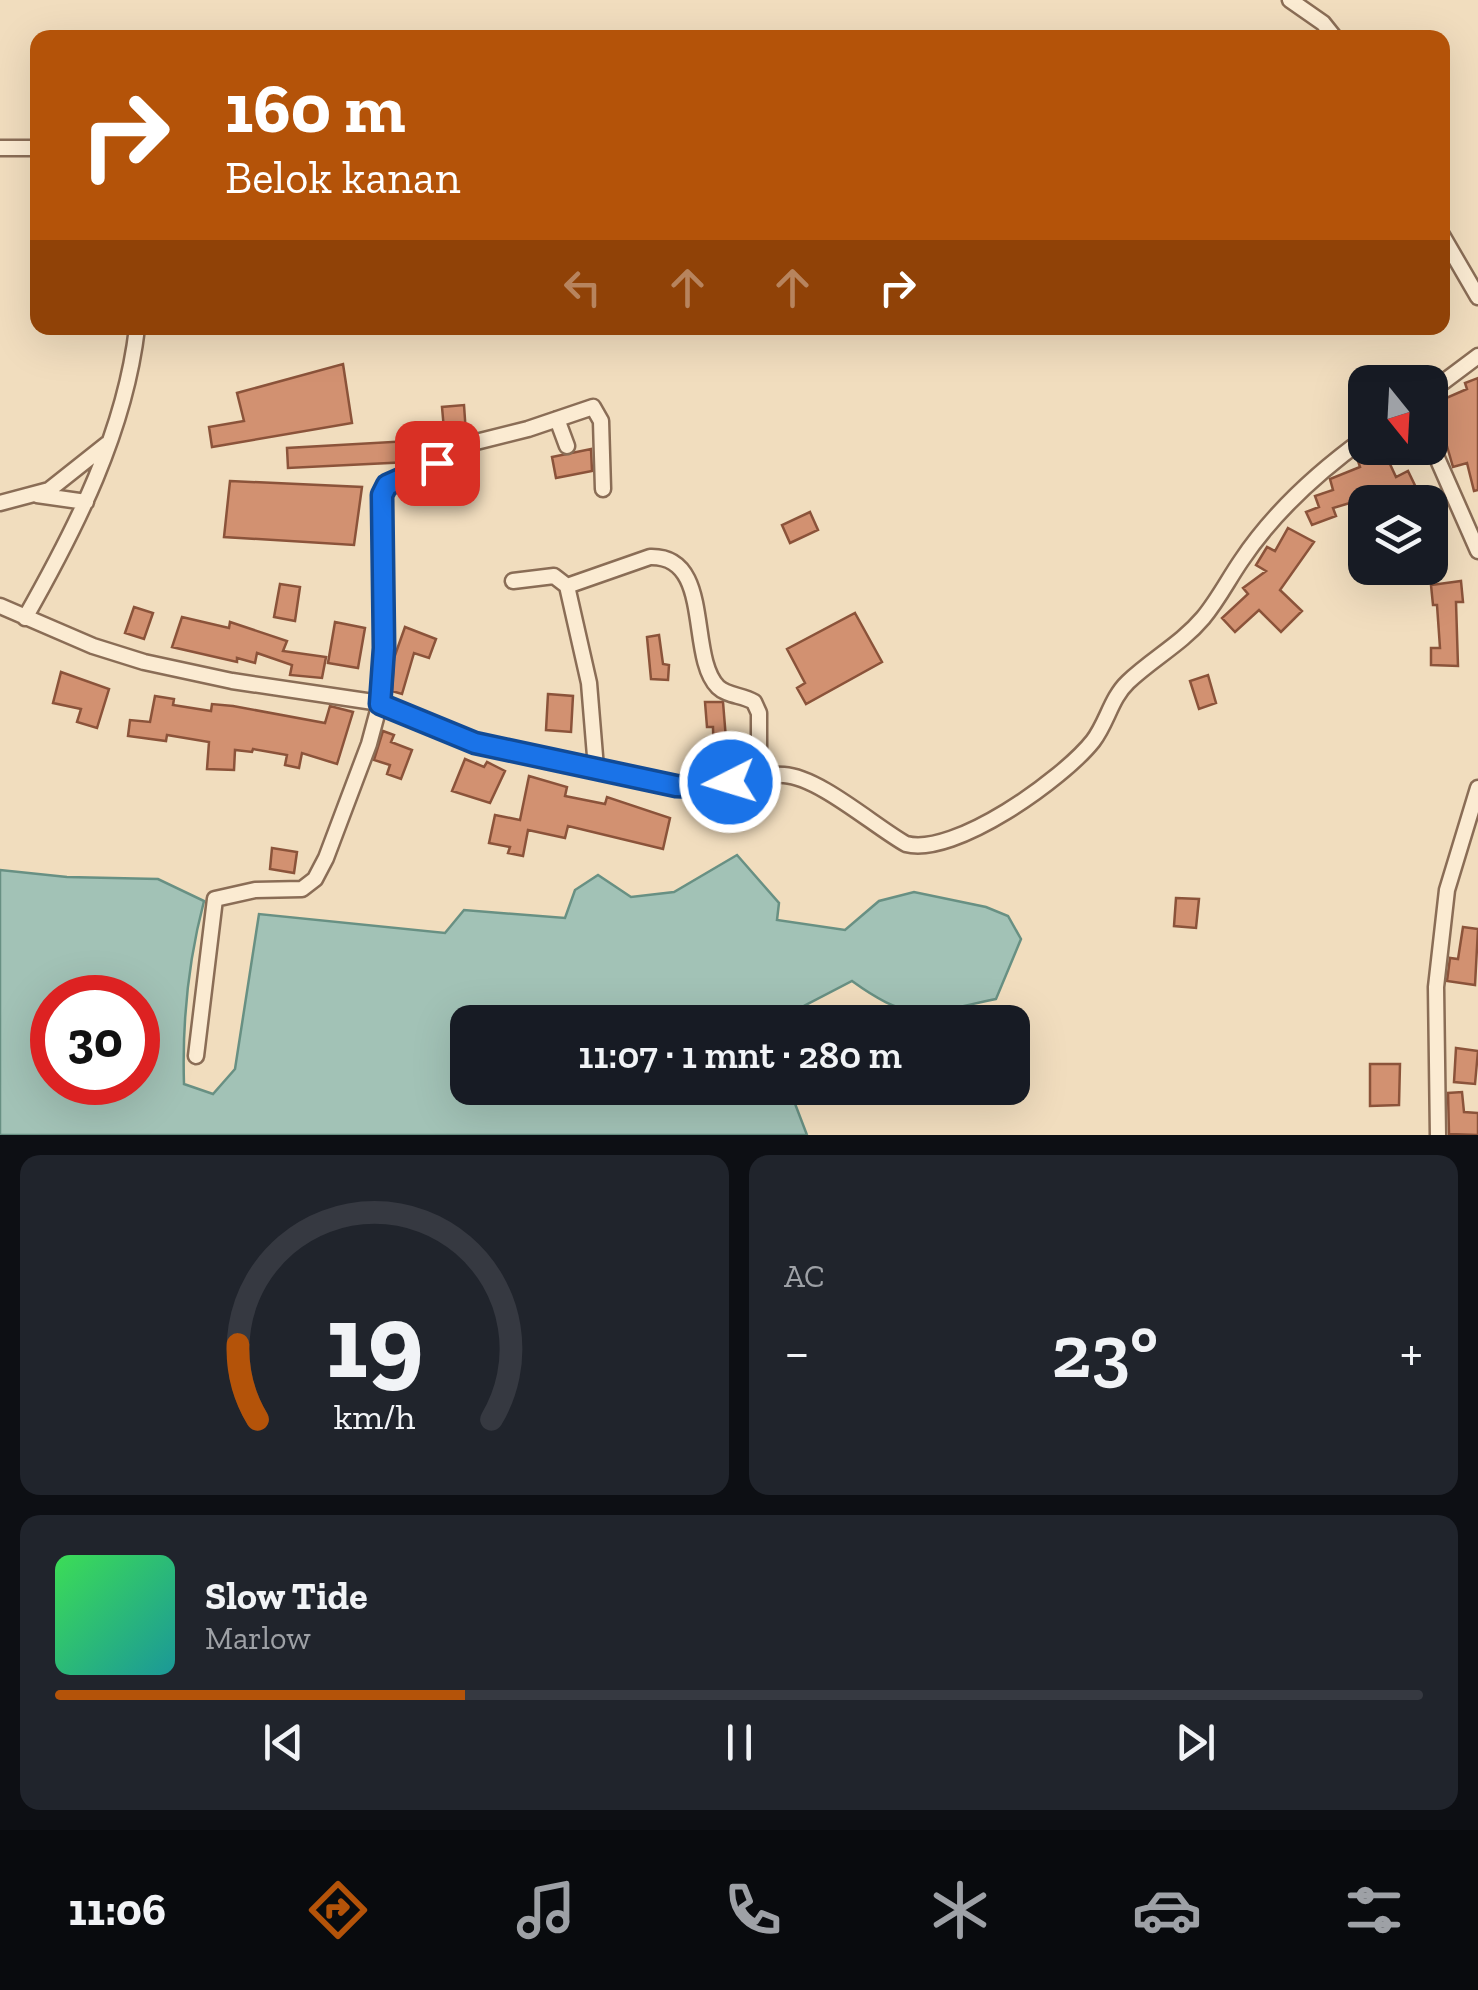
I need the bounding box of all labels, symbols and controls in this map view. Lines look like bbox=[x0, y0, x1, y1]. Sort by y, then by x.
text: 160 m bbox=[225, 66, 406, 150]
icon: right bbox=[60, 70, 190, 200]
text: Belok kanan bbox=[225, 151, 460, 205]
icon: left bbox=[555, 260, 610, 315]
icon: ahead bbox=[660, 260, 715, 315]
icon: ahead bbox=[765, 260, 820, 315]
icon: right bbox=[870, 260, 925, 315]
north arrow bbox=[1348, 365, 1448, 465]
map controls bbox=[1348, 365, 1448, 585]
pin bbox=[395, 421, 480, 506]
icon: arrive bbox=[410, 436, 465, 491]
button: layers bbox=[1348, 485, 1448, 585]
position arrow bbox=[678, 730, 782, 834]
speed limit sign: 30 bbox=[30, 975, 160, 1105]
text: 11:07 · 1 mnt · 280 m bbox=[578, 1032, 902, 1078]
text: AC bbox=[784, 1257, 825, 1295]
text: 19 bbox=[326, 1279, 423, 1404]
text: 23° bbox=[1052, 1306, 1158, 1396]
text: − bbox=[784, 1319, 810, 1385]
text: + bbox=[1400, 1319, 1423, 1385]
text: km/h bbox=[334, 1395, 415, 1438]
text: Slow Tide bbox=[205, 1573, 368, 1619]
text: Marlow bbox=[205, 1619, 311, 1657]
icon: previous bbox=[256, 1715, 311, 1770]
icon: pause bbox=[712, 1715, 767, 1770]
icon: next bbox=[1168, 1715, 1223, 1770]
icon: directions bbox=[303, 1875, 373, 1945]
icon: music bbox=[511, 1875, 581, 1945]
icon: phone bbox=[718, 1875, 788, 1945]
icon: climate bbox=[925, 1875, 995, 1945]
icon: car bbox=[1132, 1875, 1202, 1945]
icon: filters bbox=[1339, 1875, 1409, 1945]
text: 11:06 bbox=[69, 1883, 166, 1937]

